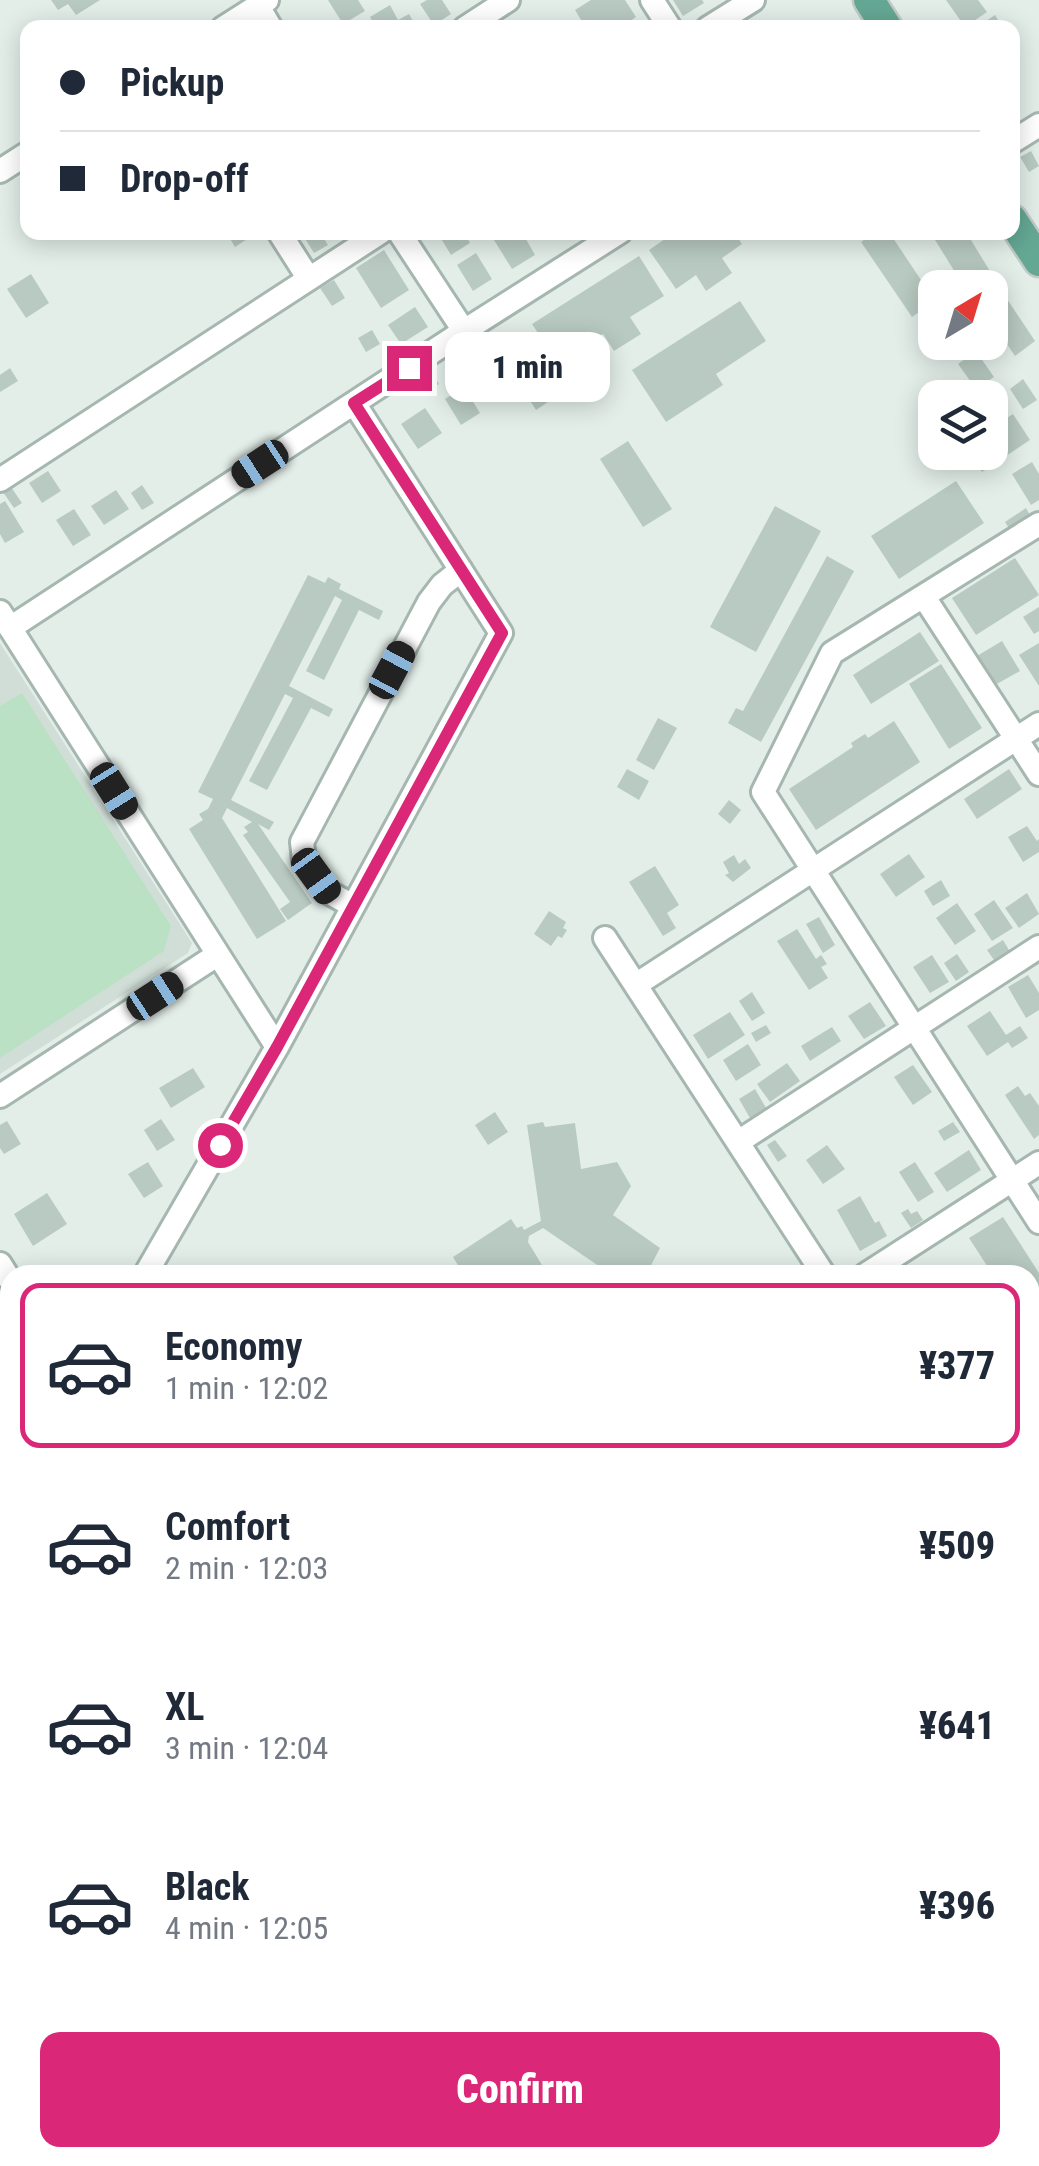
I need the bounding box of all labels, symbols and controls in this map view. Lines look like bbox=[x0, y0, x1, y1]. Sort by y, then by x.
text: Pickup bbox=[120, 61, 224, 105]
text: Drop-off bbox=[120, 157, 249, 201]
north arrow bbox=[918, 270, 1008, 360]
map controls bbox=[918, 270, 1008, 470]
callout: 1 min bbox=[444, 333, 609, 403]
route end bbox=[387, 346, 432, 391]
text: 1 min bbox=[492, 348, 563, 386]
button: layers bbox=[918, 380, 1008, 470]
car bbox=[227, 435, 293, 493]
car bbox=[365, 636, 419, 704]
car bbox=[85, 758, 143, 824]
car bbox=[286, 843, 346, 909]
car bbox=[122, 967, 188, 1025]
route start bbox=[198, 1123, 243, 1168]
icon: car bbox=[45, 1321, 135, 1411]
text: Economy bbox=[165, 1325, 302, 1369]
text: ¥377 bbox=[919, 1344, 995, 1388]
text: 1 min · 12:02 bbox=[165, 1369, 328, 1407]
icon: car bbox=[45, 1501, 135, 1591]
text: Comfort bbox=[165, 1505, 290, 1549]
text: ¥509 bbox=[919, 1524, 995, 1568]
text: 2 min · 12:03 bbox=[165, 1549, 328, 1587]
icon: car bbox=[45, 1681, 135, 1771]
text: XL bbox=[165, 1685, 204, 1729]
text: ¥641 bbox=[919, 1704, 995, 1748]
text: 3 min · 12:04 bbox=[165, 1729, 328, 1767]
icon: car bbox=[45, 1861, 135, 1951]
text: Black bbox=[165, 1865, 249, 1909]
text: ¥396 bbox=[919, 1884, 995, 1928]
text: 4 min · 12:05 bbox=[165, 1909, 328, 1947]
button: Confirm bbox=[40, 2032, 1000, 2147]

